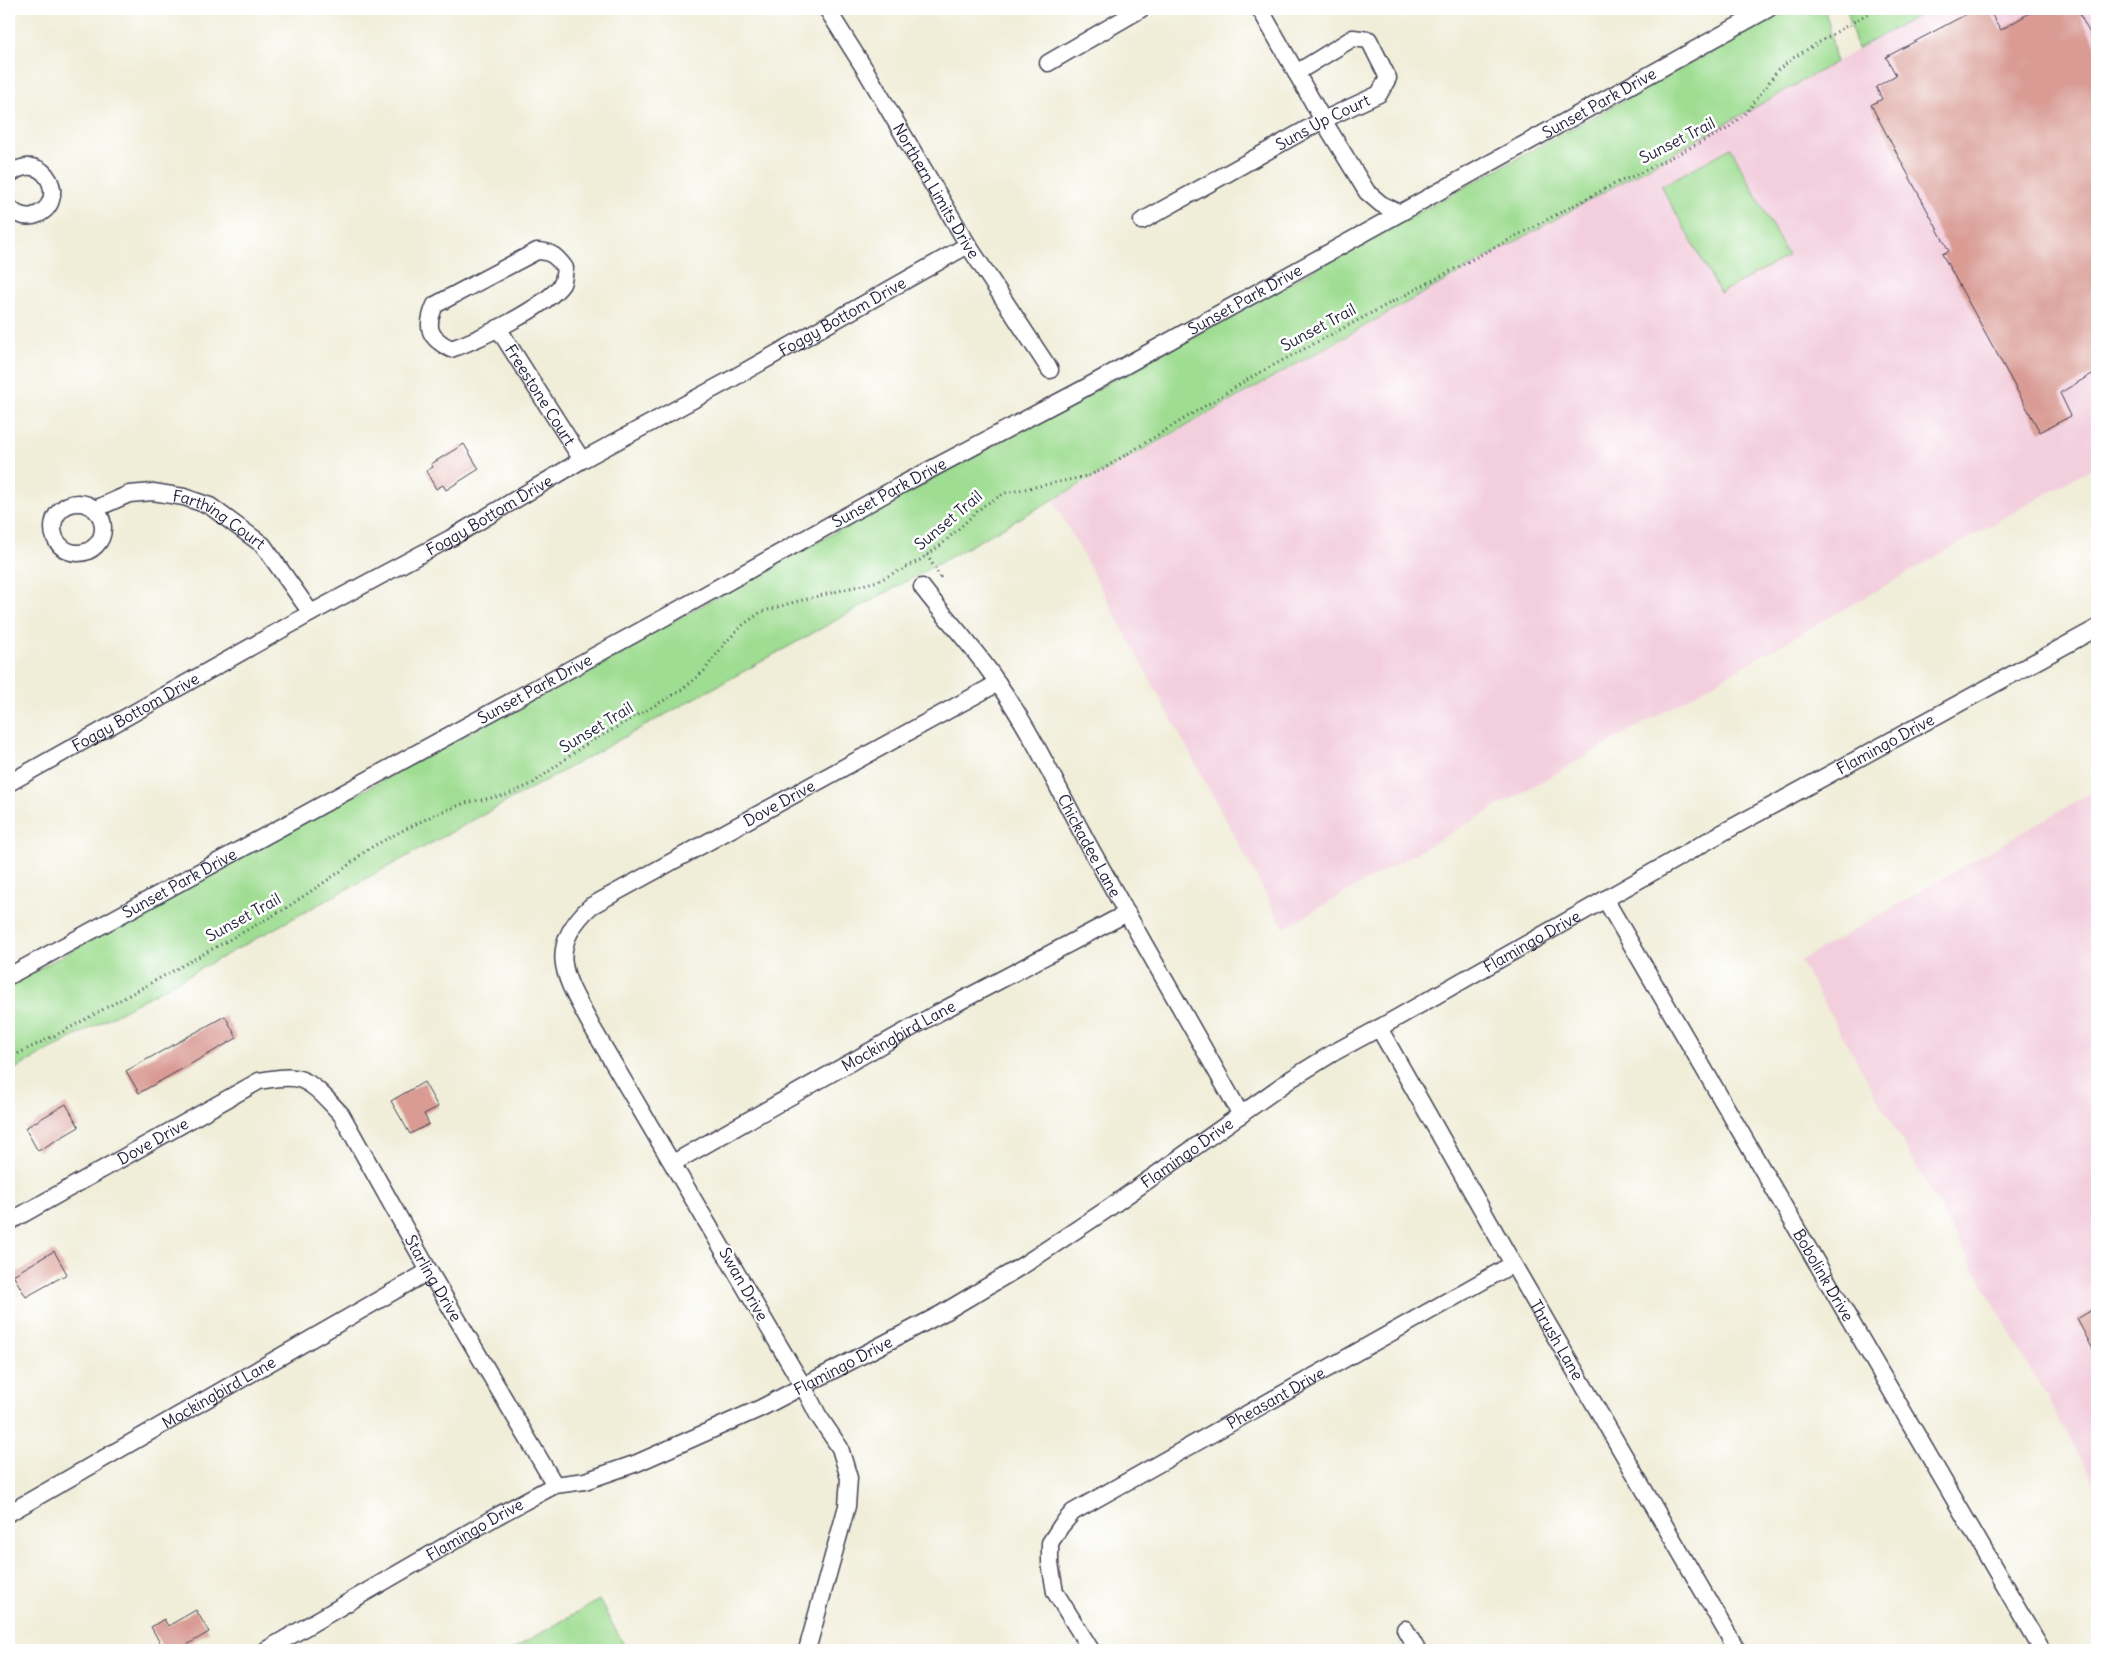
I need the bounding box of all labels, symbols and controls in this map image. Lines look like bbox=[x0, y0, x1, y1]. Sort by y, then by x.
street label: Sunset Park Drive bbox=[1538, 63, 1660, 142]
street label: Suns Up Court bbox=[1272, 90, 1373, 154]
street label: Sunset Trail bbox=[1636, 112, 1718, 168]
street label: Northern Limits Drive bbox=[889, 119, 984, 262]
street label: Sunset Park Drive bbox=[1184, 260, 1305, 339]
street label: Foggy Bottom Drive bbox=[775, 272, 909, 360]
street label: Sunset Trail bbox=[1277, 299, 1359, 355]
street label: Freestone Court bbox=[501, 340, 580, 449]
street label: Sunset Park Drive bbox=[828, 453, 949, 532]
street label: Foggy Bottom Drive bbox=[423, 470, 556, 560]
street label: Farthing Court bbox=[171, 485, 270, 554]
street label: Sunset Trail bbox=[910, 486, 986, 554]
street label: Sunset Park Drive bbox=[474, 649, 595, 728]
street label: Foggy Bottom Drive bbox=[68, 668, 203, 756]
street label: Sunset Trail bbox=[555, 697, 637, 757]
street label: Flamingo Drive bbox=[1833, 709, 1938, 778]
street label: Dove Drive bbox=[740, 775, 818, 831]
street label: Chickadee Lane bbox=[1053, 790, 1126, 901]
street label: Sunset Park Drive bbox=[119, 844, 240, 922]
street label: Sunset Trail bbox=[202, 888, 284, 946]
street label: Flamingo Drive bbox=[1480, 906, 1584, 977]
street label: Mockingbird Lane bbox=[838, 996, 959, 1075]
street label: Dove Drive bbox=[114, 1113, 192, 1169]
street label: Flamingo Drive bbox=[1137, 1113, 1237, 1192]
street label: Bobolink Drive bbox=[1789, 1225, 1858, 1325]
street label: Starling Drive bbox=[401, 1231, 466, 1325]
street label: Swan Drive bbox=[715, 1244, 773, 1324]
street label: Thrush Lane bbox=[1526, 1296, 1588, 1383]
street label: Flamingo Drive bbox=[790, 1331, 895, 1399]
street label: Mockingbird Lane bbox=[158, 1352, 279, 1433]
street label: Pheasant Drive bbox=[1223, 1362, 1328, 1433]
street label: Flamingo Drive bbox=[423, 1494, 527, 1565]

